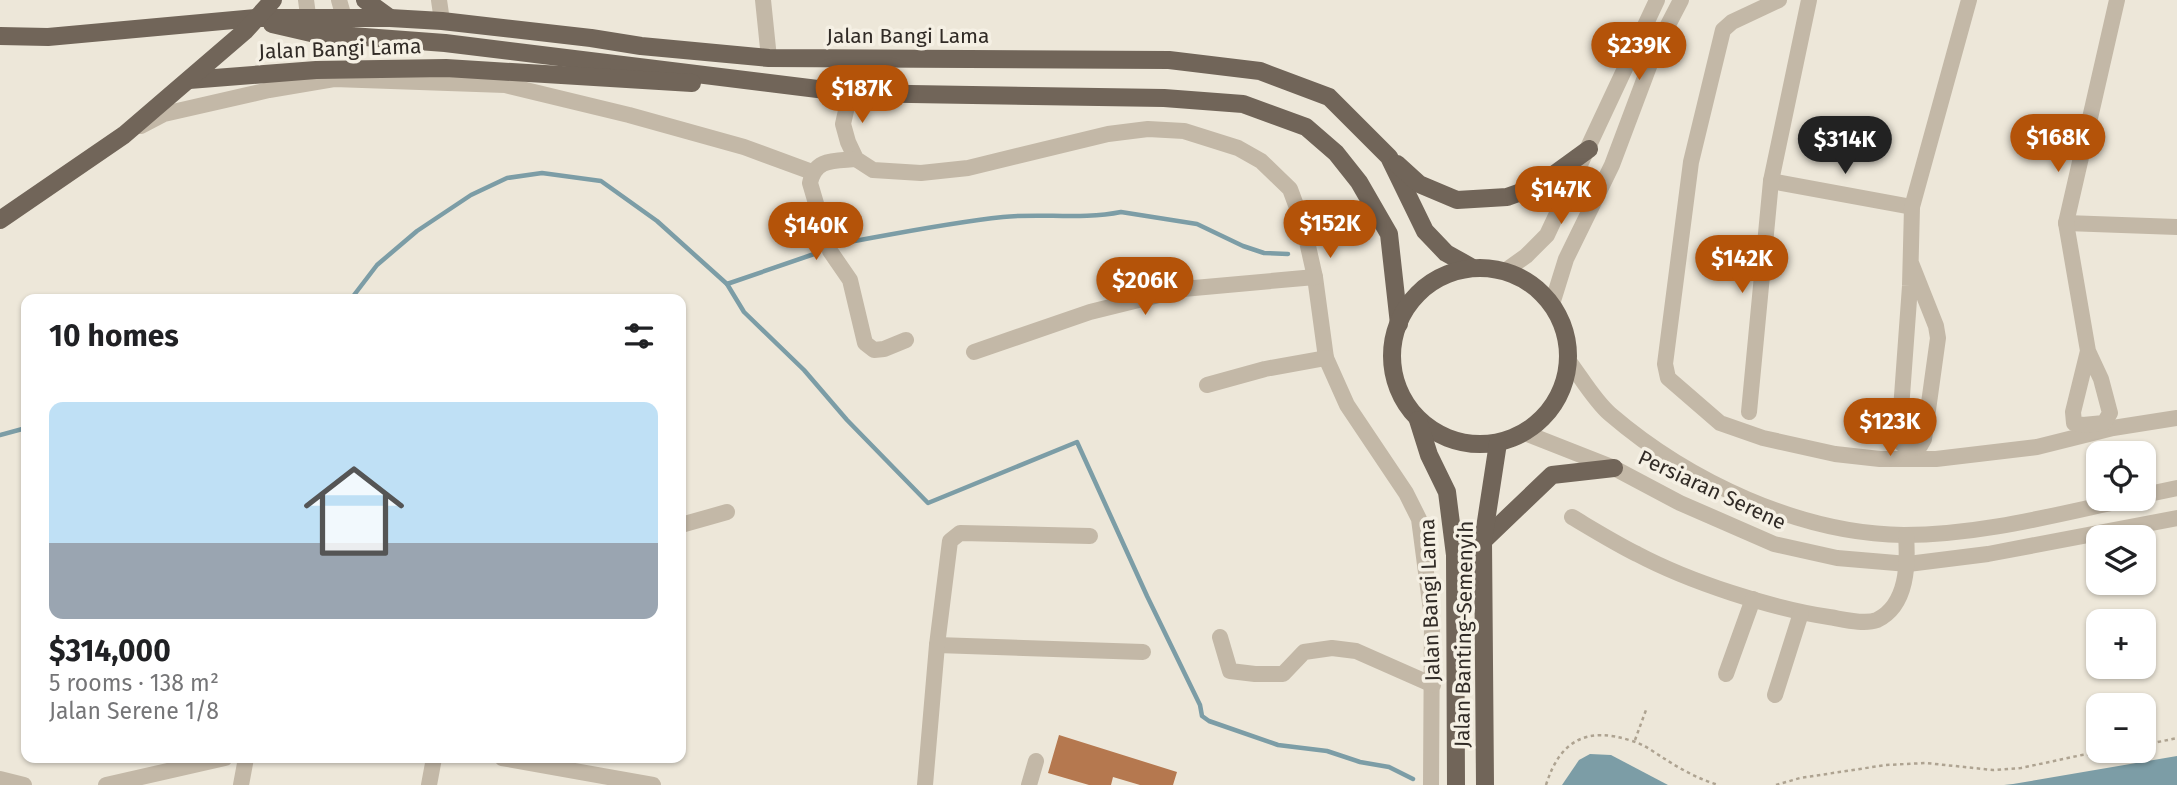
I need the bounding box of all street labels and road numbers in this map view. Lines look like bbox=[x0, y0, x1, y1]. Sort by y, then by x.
street label: Jalan Bangi Lama bbox=[827, 23, 989, 49]
street label: Jalan Bangi Lama bbox=[258, 33, 422, 65]
street label: Persiaran Serene bbox=[1634, 444, 1790, 536]
street label: Jalan Bangi Lama bbox=[1414, 518, 1446, 682]
street label: Jalan Banting-Semenyih bbox=[1449, 520, 1479, 748]

